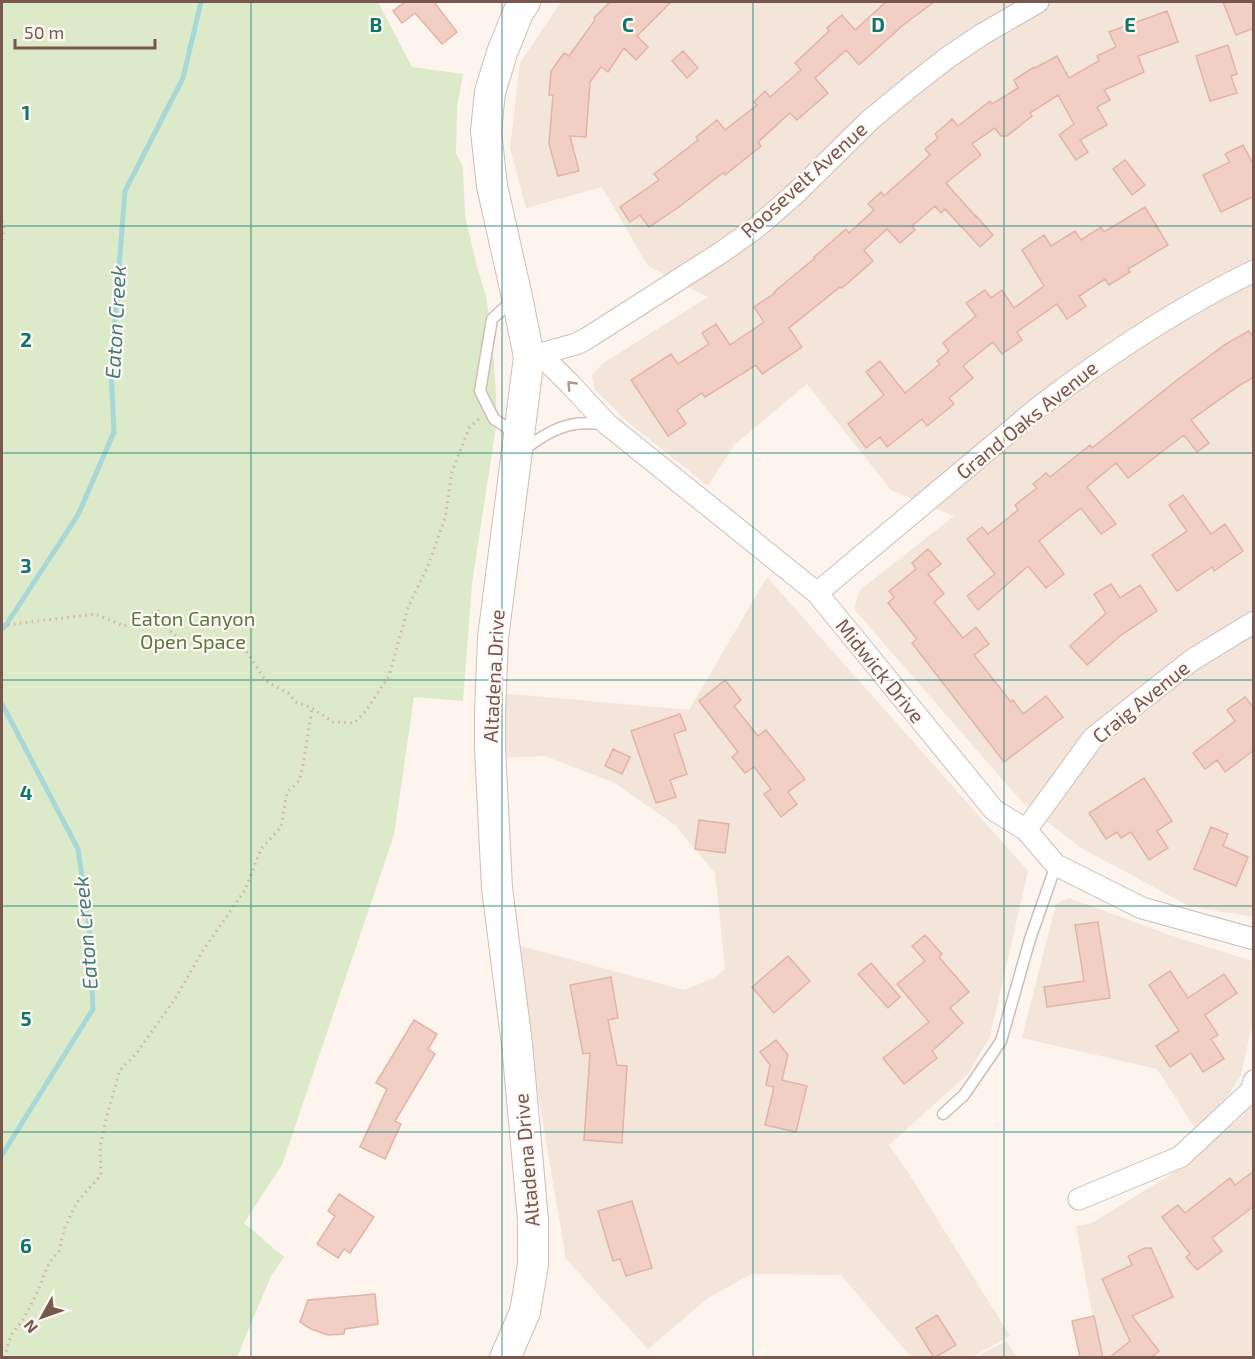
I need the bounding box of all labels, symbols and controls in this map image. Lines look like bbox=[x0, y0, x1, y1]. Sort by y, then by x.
scale bar bbox=[15, 12, 154, 50]
text: B bbox=[370, 12, 382, 36]
text: C bbox=[622, 12, 634, 36]
text: D bbox=[871, 12, 885, 36]
text: E bbox=[1124, 12, 1136, 36]
text: 50 m bbox=[24, 21, 64, 43]
text: 1 bbox=[22, 100, 30, 124]
street label: Roosevelt Avenue bbox=[735, 116, 871, 242]
water label: Eaton Creek bbox=[99, 264, 130, 379]
text: 2 bbox=[20, 327, 32, 351]
street label: Grand Oaks Avenue bbox=[951, 355, 1102, 484]
one-way arrow bbox=[567, 381, 578, 391]
text: 3 bbox=[20, 553, 32, 577]
park label: Eaton Canyon Open Space bbox=[131, 606, 255, 653]
street label: Altadena Drive bbox=[478, 609, 508, 743]
street label: Midwick Drive bbox=[831, 613, 930, 727]
street label: Craig Avenue bbox=[1087, 655, 1194, 748]
text: 4 bbox=[20, 780, 33, 804]
water label: Eaton Creek bbox=[67, 875, 102, 991]
text: 5 bbox=[20, 1006, 32, 1030]
street label: Altadena Drive bbox=[508, 1092, 544, 1228]
text: 6 bbox=[20, 1233, 32, 1257]
north arrow bbox=[12, 1287, 72, 1347]
text: N bbox=[19, 1316, 41, 1337]

